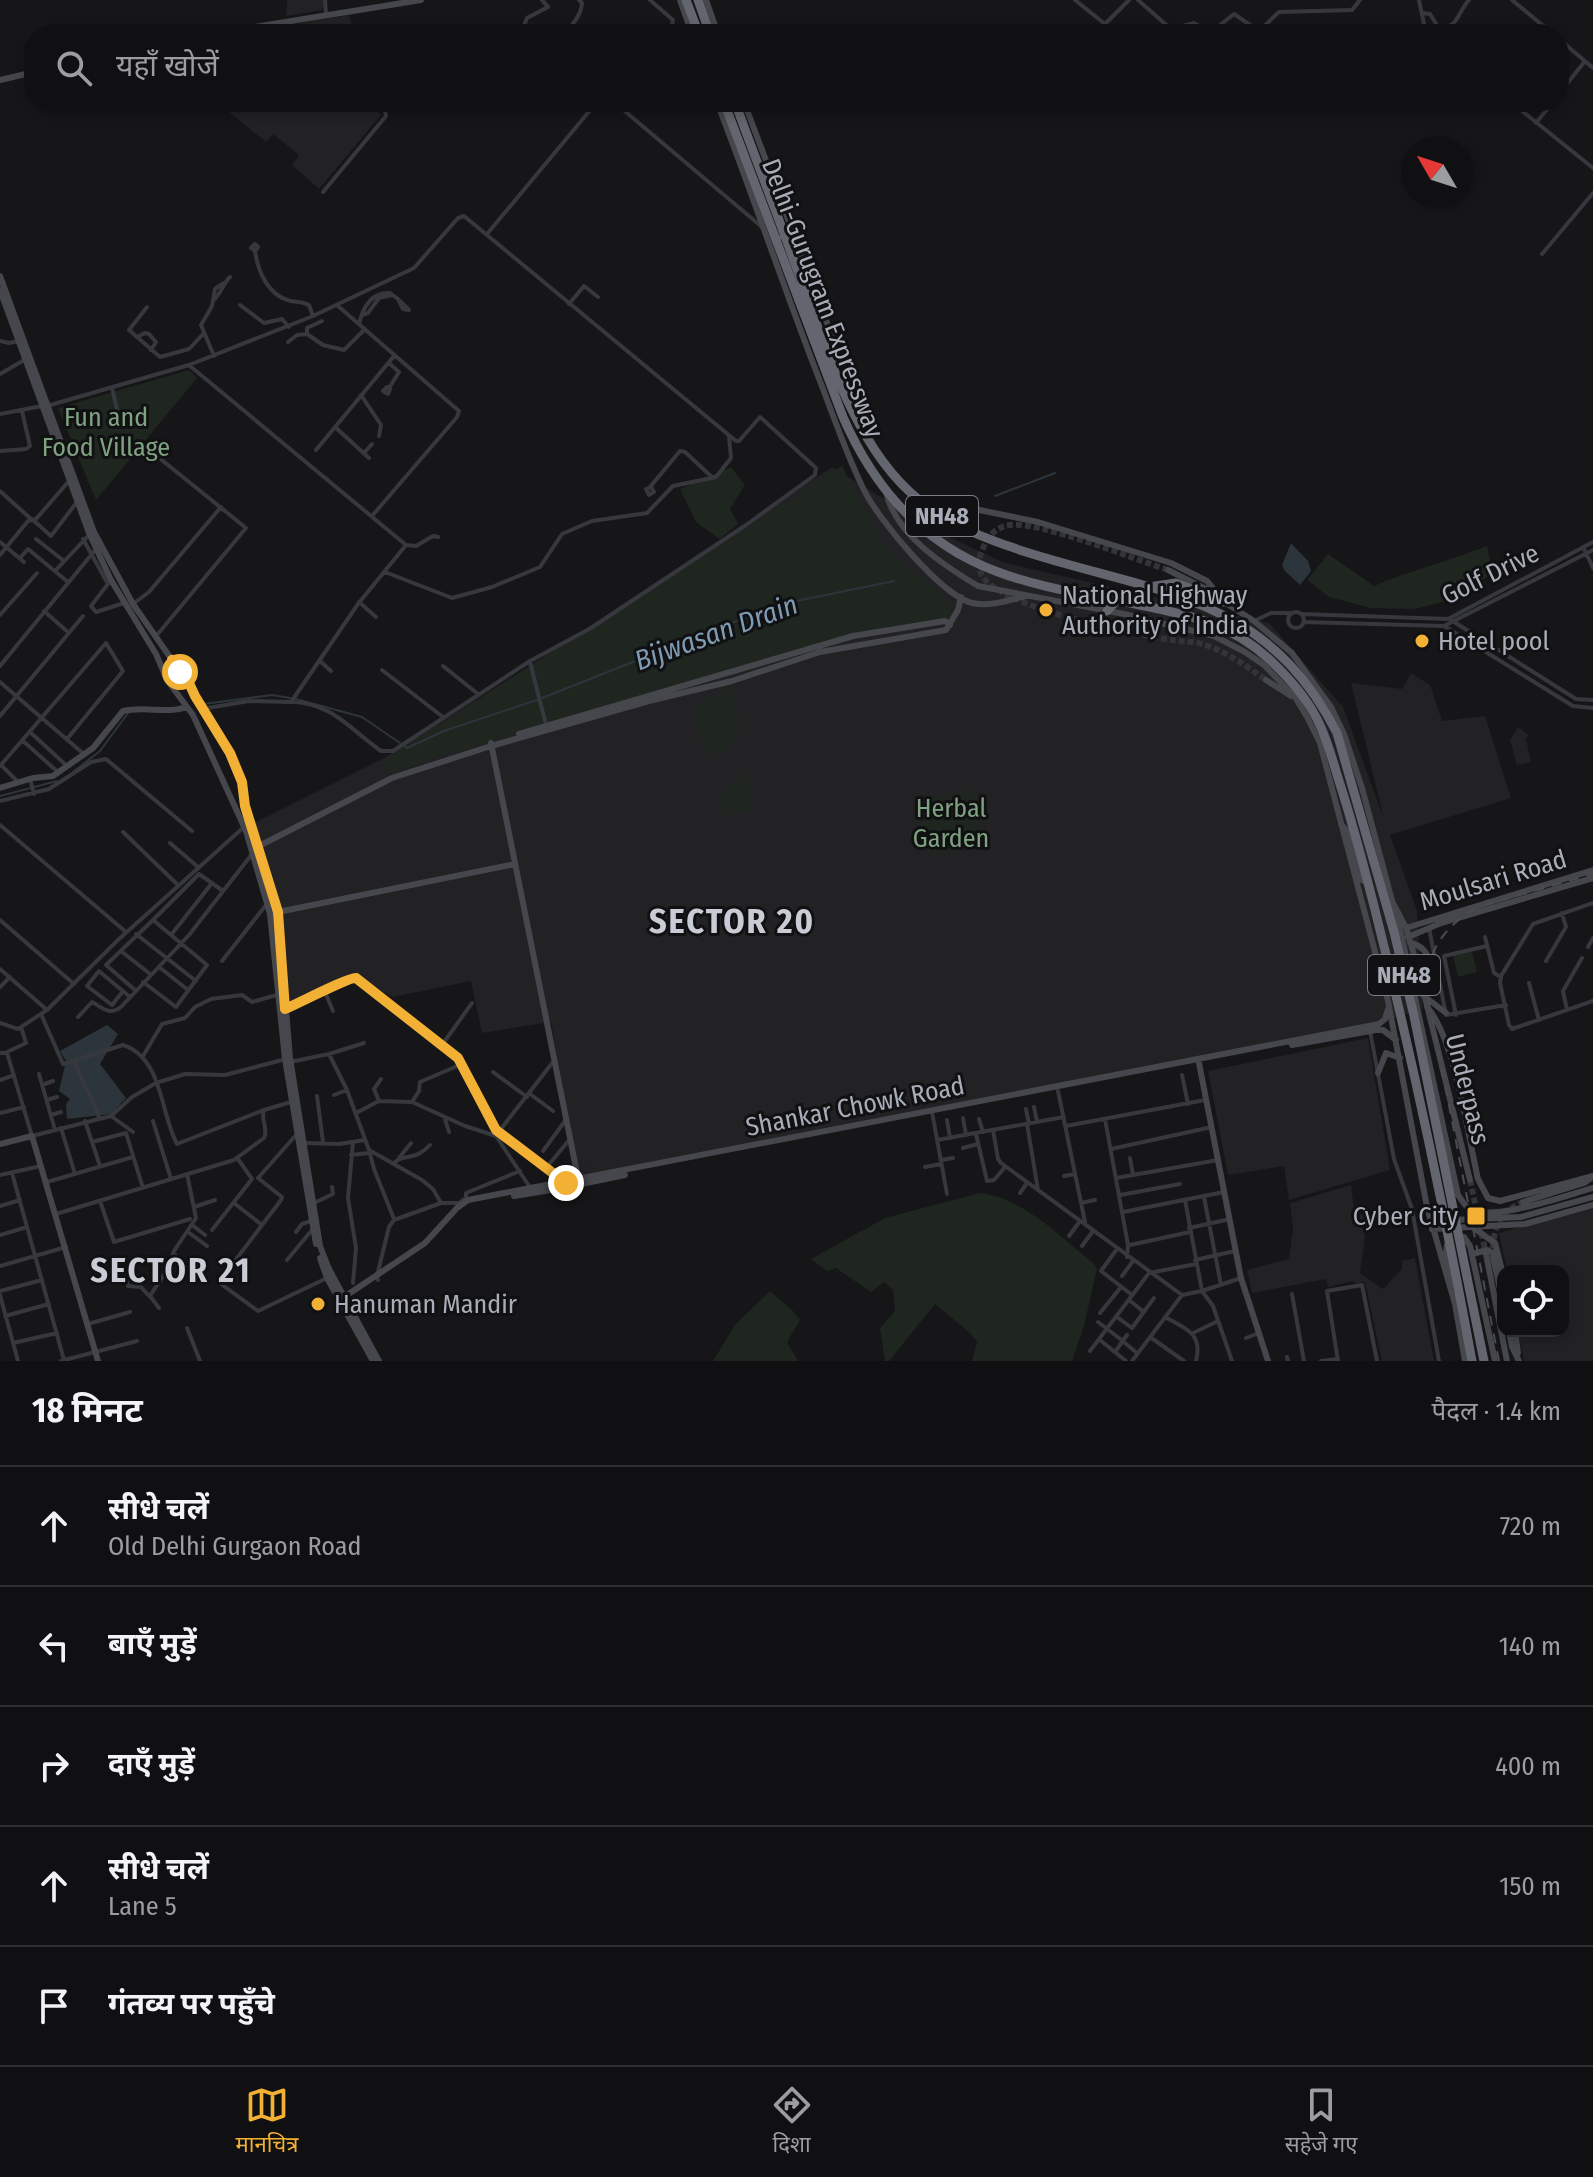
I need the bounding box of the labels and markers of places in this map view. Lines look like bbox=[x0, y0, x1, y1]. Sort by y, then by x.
place label: National Highway Authority of India bbox=[1062, 580, 1248, 641]
marker: National Highway Authority of India bbox=[1037, 601, 1055, 619]
place label: Hotel pool bbox=[1438, 626, 1550, 657]
marker: Hotel pool bbox=[1413, 632, 1431, 650]
place label: Cyber City bbox=[1353, 1201, 1458, 1232]
marker: Cyber City bbox=[1465, 1205, 1487, 1227]
place label: Hanuman Mandir bbox=[334, 1289, 517, 1320]
marker: Hanuman Mandir bbox=[309, 1295, 327, 1313]

